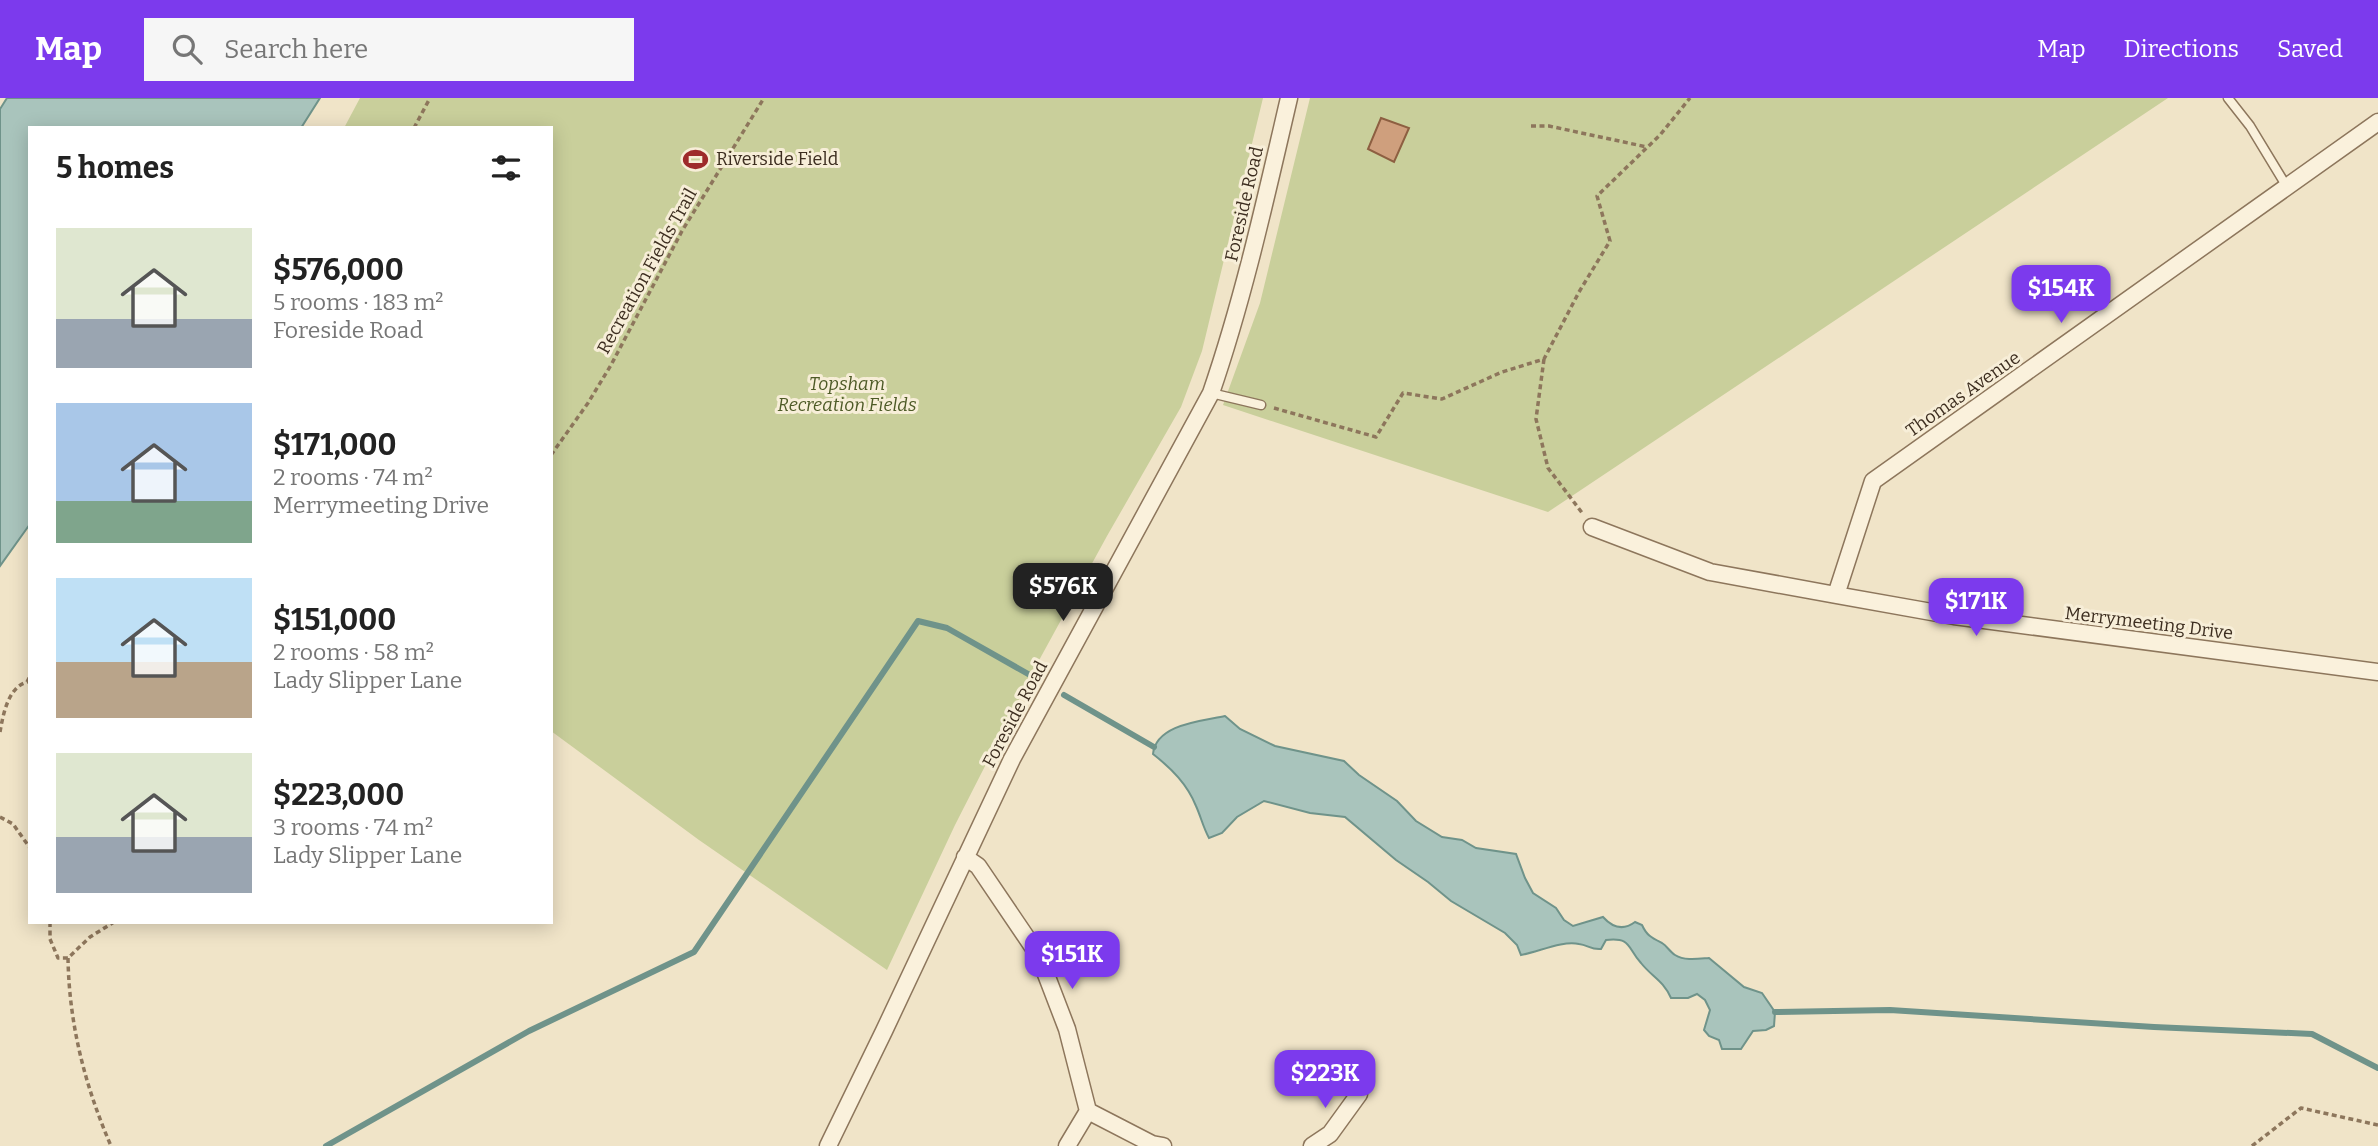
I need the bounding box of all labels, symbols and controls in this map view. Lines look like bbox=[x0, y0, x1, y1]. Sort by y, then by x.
search box bbox=[144, 18, 634, 81]
text: Map bbox=[35, 29, 102, 69]
icon: search bbox=[168, 30, 206, 68]
text: Search here bbox=[224, 34, 368, 65]
text: Map bbox=[2037, 35, 2086, 63]
text: Directions bbox=[2124, 35, 2239, 63]
text: Saved bbox=[2277, 35, 2343, 63]
street label: Foreside Road bbox=[1220, 144, 1268, 264]
sports icon: Riverside Field bbox=[682, 145, 710, 173]
place label: Riverside Field bbox=[716, 148, 839, 170]
icon: filters bbox=[487, 149, 525, 187]
text: 5 homes bbox=[56, 150, 174, 186]
street label: Recreation Fields Trail bbox=[592, 184, 702, 358]
text: $576,000 bbox=[273, 252, 404, 288]
icon: home bbox=[112, 256, 196, 340]
pin: $154K bbox=[2012, 266, 2110, 325]
text: $154K bbox=[2028, 274, 2094, 302]
text: 5 rooms · 183 m² bbox=[273, 288, 444, 316]
text: Foreside Road bbox=[273, 316, 423, 344]
street label: Thomas Avenue bbox=[1902, 346, 2024, 442]
park label: Topsham Recreation Fields bbox=[778, 373, 917, 416]
text: $171,000 bbox=[273, 427, 397, 463]
icon: home bbox=[112, 431, 196, 515]
text: 2 rooms · 74 m² bbox=[273, 463, 433, 491]
text: Merrymeeting Drive bbox=[273, 491, 489, 519]
pin: $576K bbox=[1014, 564, 1112, 623]
text: $576K bbox=[1029, 572, 1097, 600]
pin: $171K bbox=[1927, 578, 2025, 638]
text: $171K bbox=[1945, 587, 2007, 615]
text: $151,000 bbox=[273, 602, 396, 638]
street label: Merrymeeting Drive bbox=[2064, 602, 2234, 644]
icon: home bbox=[112, 606, 196, 690]
text: 2 rooms · 58 m² bbox=[273, 638, 434, 666]
street label: Foreside Road bbox=[978, 657, 1052, 771]
text: Lady Slipper Lane bbox=[273, 666, 462, 694]
text: $223,000 bbox=[273, 777, 404, 813]
icon: home bbox=[112, 781, 196, 865]
text: 3 rooms · 74 m² bbox=[273, 813, 433, 841]
text: Lady Slipper Lane bbox=[273, 841, 462, 869]
pin: $151K bbox=[1023, 932, 1121, 991]
text: $151K bbox=[1041, 940, 1103, 968]
pin: $223K bbox=[1276, 1051, 1374, 1110]
text: $223K bbox=[1290, 1059, 1360, 1087]

